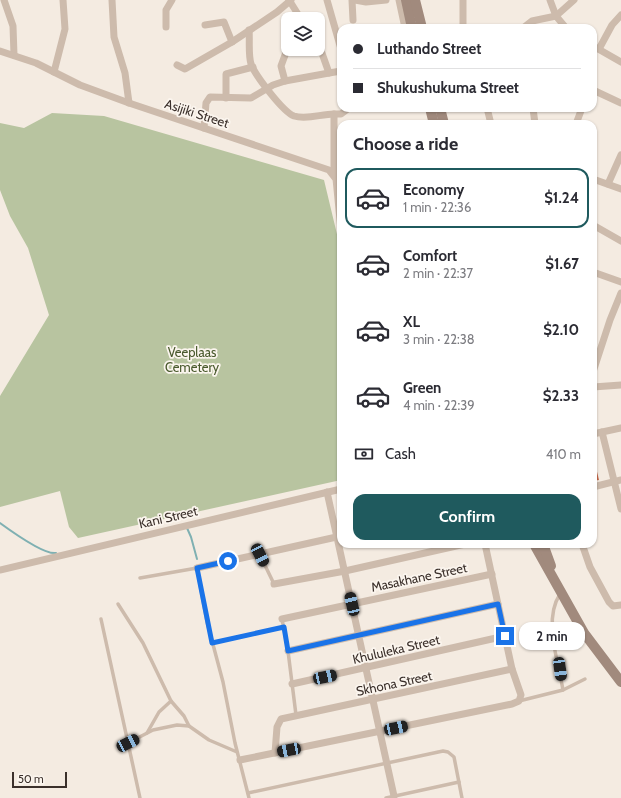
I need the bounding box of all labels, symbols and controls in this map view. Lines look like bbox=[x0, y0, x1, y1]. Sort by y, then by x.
map controls bbox=[281, 12, 325, 56]
button: layers bbox=[281, 12, 325, 56]
text: Luthando Street bbox=[377, 40, 481, 58]
text: Shukushukuma Street bbox=[377, 79, 519, 97]
street label: Asijiki Street bbox=[163, 95, 232, 132]
text: Choose a ride bbox=[353, 133, 458, 155]
icon: car bbox=[355, 180, 391, 216]
text: Economy bbox=[403, 181, 464, 199]
text: $1.24 bbox=[544, 189, 579, 207]
text: 1 min · 22:36 bbox=[403, 199, 471, 215]
icon: car bbox=[355, 246, 391, 282]
text: Comfort bbox=[403, 247, 457, 265]
text: $1.67 bbox=[545, 255, 579, 273]
text: 2 min · 22:37 bbox=[403, 265, 473, 281]
icon: car bbox=[355, 312, 391, 348]
text: XL bbox=[403, 313, 420, 331]
text: $2.10 bbox=[543, 321, 579, 339]
text: 3 min · 22:38 bbox=[403, 331, 475, 347]
park label: Veeplaas Cemetery bbox=[165, 344, 220, 375]
icon: car bbox=[355, 378, 391, 414]
text: Green bbox=[403, 379, 441, 397]
text: $2.33 bbox=[543, 387, 579, 405]
text: 4 min · 22:39 bbox=[403, 397, 475, 413]
icon: cash bbox=[353, 443, 375, 465]
text: Cash bbox=[385, 445, 416, 463]
text: 410 m bbox=[546, 446, 581, 462]
button: Confirm bbox=[353, 494, 581, 540]
street label: Kani Street bbox=[137, 502, 200, 532]
car bbox=[249, 542, 271, 568]
route start bbox=[219, 552, 237, 570]
street label: Masakhane Street bbox=[370, 559, 469, 595]
car bbox=[343, 591, 361, 617]
callout: 2 min bbox=[519, 622, 585, 650]
route end bbox=[496, 627, 514, 645]
text: 2 min bbox=[536, 628, 568, 644]
street label: Khululeka Street bbox=[351, 631, 442, 667]
car bbox=[552, 656, 568, 682]
street label: Skhona Street bbox=[354, 667, 434, 699]
car bbox=[312, 669, 338, 685]
car bbox=[383, 720, 409, 736]
car bbox=[115, 732, 141, 754]
car bbox=[276, 742, 302, 758]
scale bar bbox=[12, 770, 67, 789]
text: 50 m bbox=[18, 772, 44, 786]

